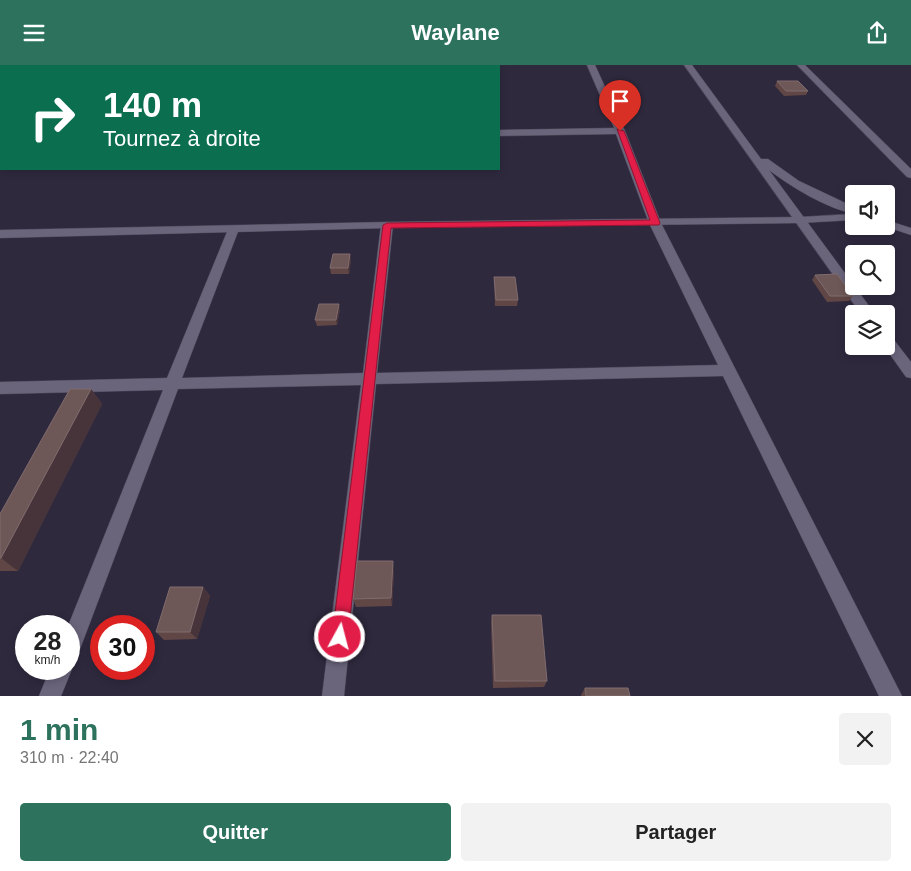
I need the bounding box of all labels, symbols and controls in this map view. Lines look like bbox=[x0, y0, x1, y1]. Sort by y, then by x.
icon: menu bbox=[20, 19, 48, 47]
icon: share bbox=[863, 19, 891, 47]
text: Waylane bbox=[411, 20, 500, 45]
pin bbox=[599, 80, 641, 131]
icon: right bbox=[20, 85, 85, 150]
text: 140 m bbox=[103, 85, 202, 124]
icon: arrive bbox=[606, 87, 634, 115]
text: Tournez à droite bbox=[103, 126, 261, 151]
map controls bbox=[845, 185, 895, 355]
button: sound bbox=[845, 185, 895, 235]
button: search bbox=[845, 245, 895, 295]
button: layers bbox=[845, 305, 895, 355]
position arrow bbox=[313, 610, 365, 662]
speed limit sign: 30 bbox=[90, 615, 155, 680]
text: 28 bbox=[34, 627, 61, 655]
text: km/h bbox=[34, 653, 61, 667]
text: 1 min bbox=[20, 713, 98, 746]
button: close bbox=[839, 713, 891, 765]
text: 310 m · 22:40 bbox=[20, 749, 119, 766]
button: Quitter bbox=[20, 803, 451, 861]
button: Partager bbox=[461, 803, 891, 861]

